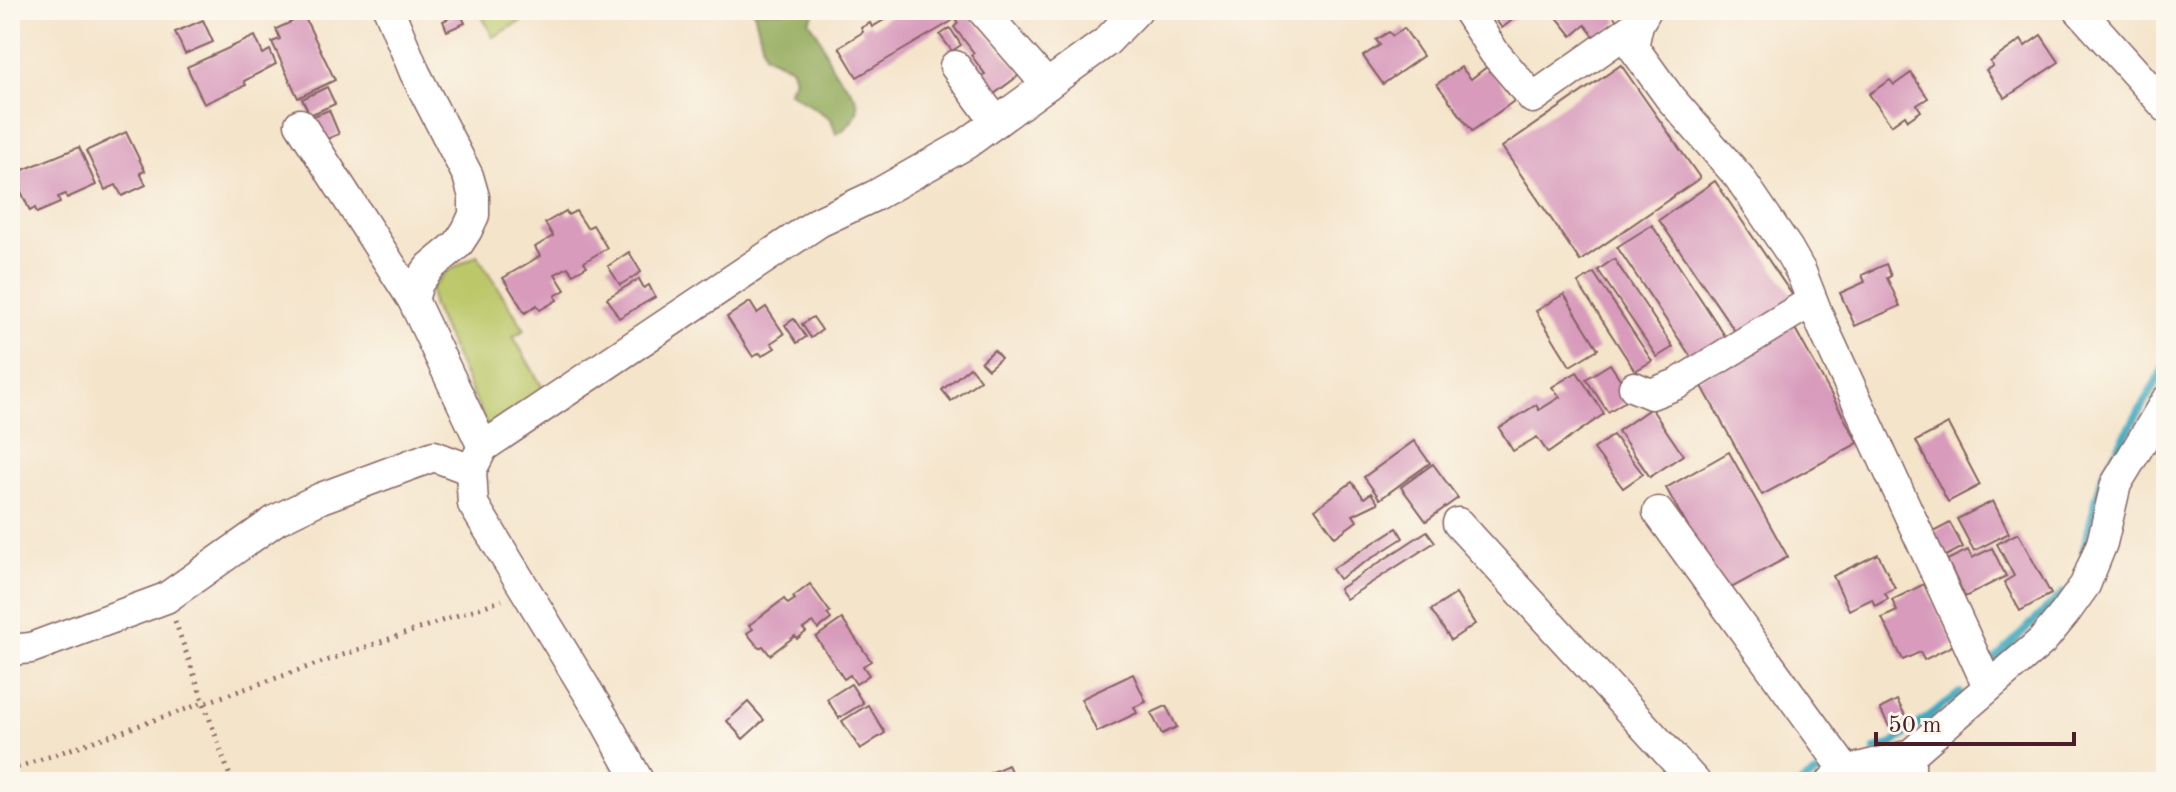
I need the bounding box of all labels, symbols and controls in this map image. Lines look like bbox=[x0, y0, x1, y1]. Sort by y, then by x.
scale bar bbox=[1876, 696, 2074, 746]
text: 50 m bbox=[1888, 714, 1942, 738]

